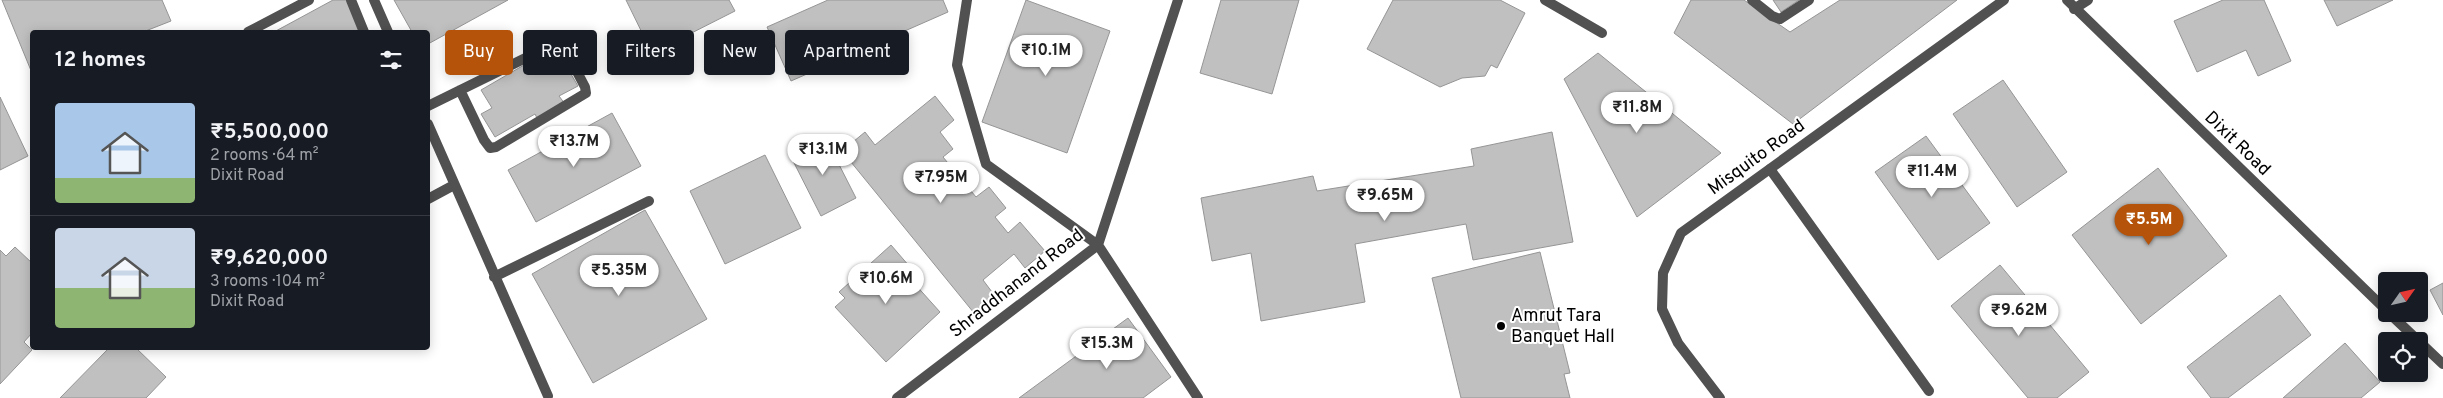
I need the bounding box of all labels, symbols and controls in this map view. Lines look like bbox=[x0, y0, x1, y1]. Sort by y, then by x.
chip: Buy bbox=[445, 30, 513, 75]
chip: Rent bbox=[523, 30, 597, 75]
chip: Filters bbox=[607, 30, 694, 75]
chip: New bbox=[704, 30, 775, 75]
chip: Apartment bbox=[785, 30, 909, 75]
pin: ₹10.1M bbox=[1005, 34, 1087, 77]
text: ₹10.1M bbox=[1021, 41, 1071, 61]
icon: filters bbox=[377, 46, 405, 74]
text: 12 homes bbox=[55, 47, 146, 74]
pin: ₹11.8M bbox=[1596, 92, 1678, 134]
text: ₹11.8M bbox=[1612, 98, 1662, 118]
street label: Dixit Road bbox=[2199, 107, 2275, 181]
street label: Misquito Road bbox=[1704, 115, 1810, 201]
text: ₹5,500,000 bbox=[210, 119, 329, 146]
icon: home bbox=[95, 123, 155, 183]
pin: ₹13.7M bbox=[533, 126, 615, 168]
text: ₹13.7M bbox=[549, 132, 599, 152]
pin: ₹13.1M bbox=[782, 134, 864, 176]
text: ₹13.1M bbox=[798, 140, 848, 160]
text: 2 rooms · 64 m² bbox=[210, 146, 319, 166]
pin: ₹11.4M bbox=[1891, 156, 1973, 198]
pin: ₹7.95M bbox=[900, 162, 982, 204]
text: ₹11.4M bbox=[1907, 162, 1957, 182]
text: Dixit Road bbox=[210, 166, 284, 186]
text: ₹7.95M bbox=[914, 168, 968, 188]
pin: ₹9.65M bbox=[1344, 180, 1426, 222]
text: ₹9.65M bbox=[1357, 186, 1413, 206]
pin: ₹5.5M bbox=[2114, 204, 2184, 246]
text: ₹5.5M bbox=[2126, 210, 2172, 230]
street label: Shraddhanand Road bbox=[945, 224, 1089, 344]
text: ₹9,620,000 bbox=[210, 245, 328, 272]
icon: home bbox=[95, 248, 155, 308]
pin: ₹5.35M bbox=[578, 254, 660, 297]
text: ₹5.35M bbox=[591, 261, 647, 281]
pin: ₹10.6M bbox=[845, 262, 927, 305]
text: ₹10.6M bbox=[859, 269, 913, 289]
text: 3 rooms · 104 m² bbox=[210, 272, 325, 292]
north arrow bbox=[2378, 272, 2428, 322]
map controls bbox=[2378, 272, 2428, 382]
text: Dixit Road bbox=[210, 292, 284, 312]
pin: ₹9.62M bbox=[1978, 294, 2060, 337]
text: ₹9.62M bbox=[1991, 301, 2047, 321]
place label: Amrut Tara Banquet Hall bbox=[1511, 305, 1615, 349]
marker: Amrut Tara Banquet Hall bbox=[1495, 320, 1507, 332]
pin: ₹15.3M bbox=[1066, 328, 1148, 370]
button: locate bbox=[2378, 332, 2428, 382]
text: ₹15.3M bbox=[1080, 334, 1134, 354]

